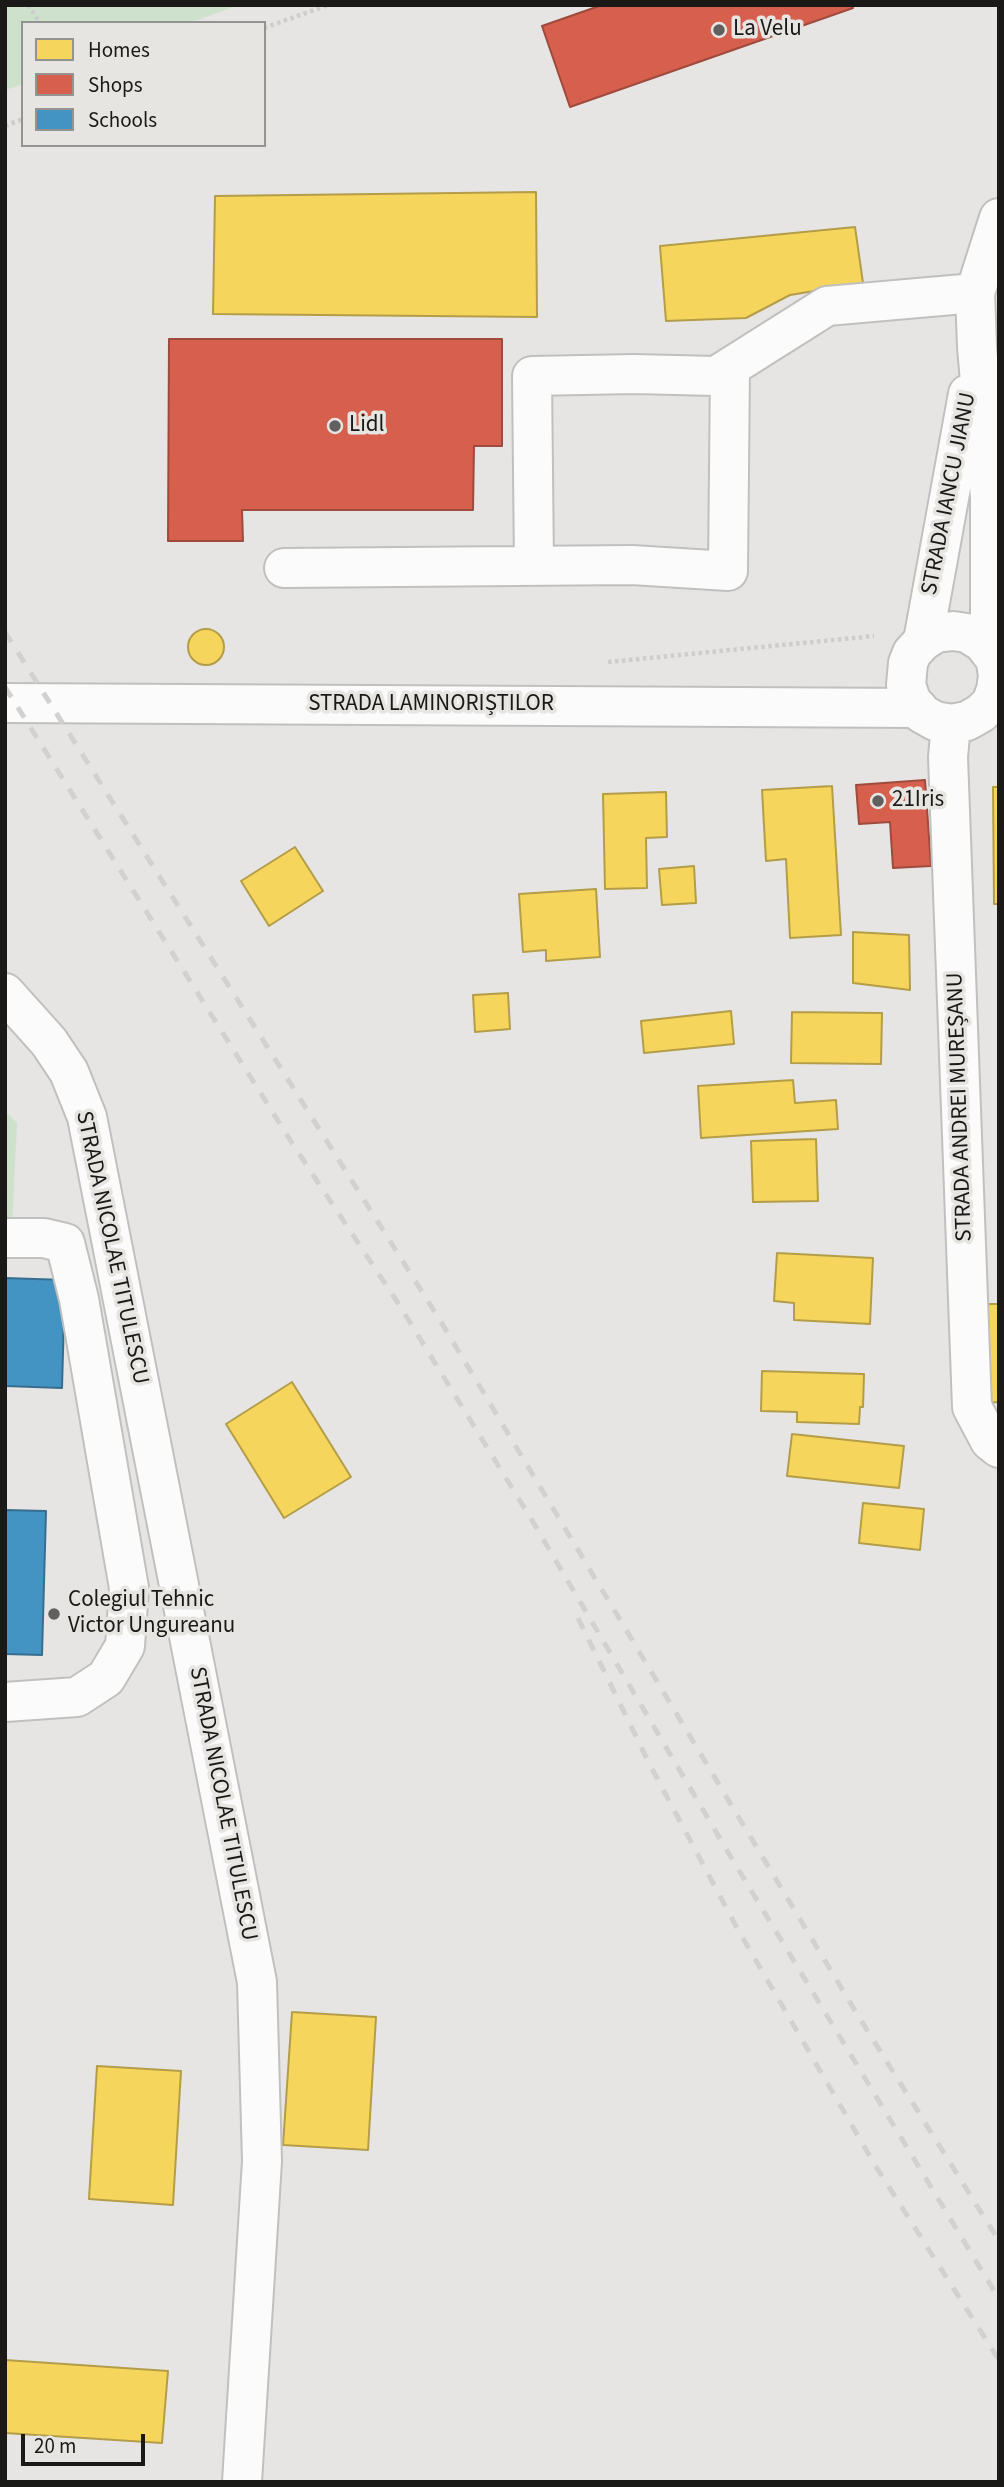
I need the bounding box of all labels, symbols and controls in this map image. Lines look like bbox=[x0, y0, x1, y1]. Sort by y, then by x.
place label: La Velu bbox=[733, 16, 802, 44]
legend bbox=[21, 21, 266, 147]
marker: La Velu bbox=[711, 22, 727, 38]
text: Homes bbox=[88, 35, 150, 65]
text: Shops bbox=[88, 70, 142, 100]
text: Schools bbox=[88, 105, 157, 135]
street label: STRADA IANCU JIANU bbox=[917, 390, 983, 598]
place label: Lidl bbox=[349, 412, 384, 440]
marker: Lidl bbox=[327, 418, 343, 434]
street label: STRADA LAMINORIȘTILOR bbox=[308, 691, 554, 719]
place label: 21Iris bbox=[892, 787, 944, 815]
marker: 21Iris bbox=[870, 793, 886, 809]
street label: STRADA ANDREI MUREȘANU bbox=[943, 972, 979, 1242]
street label: STRADA NICOLAE TITULESCU bbox=[69, 1109, 153, 1387]
place label: Colegiul Tehnic Victor Ungureanu bbox=[68, 1587, 235, 1641]
marker: Colegiul Tehnic Victor Ungureanu bbox=[46, 1606, 62, 1622]
street label: STRADA NICOLAE TITULESCU bbox=[182, 1665, 262, 1943]
scale bar bbox=[24, 2420, 149, 2464]
text: 20 m bbox=[34, 2431, 76, 2461]

